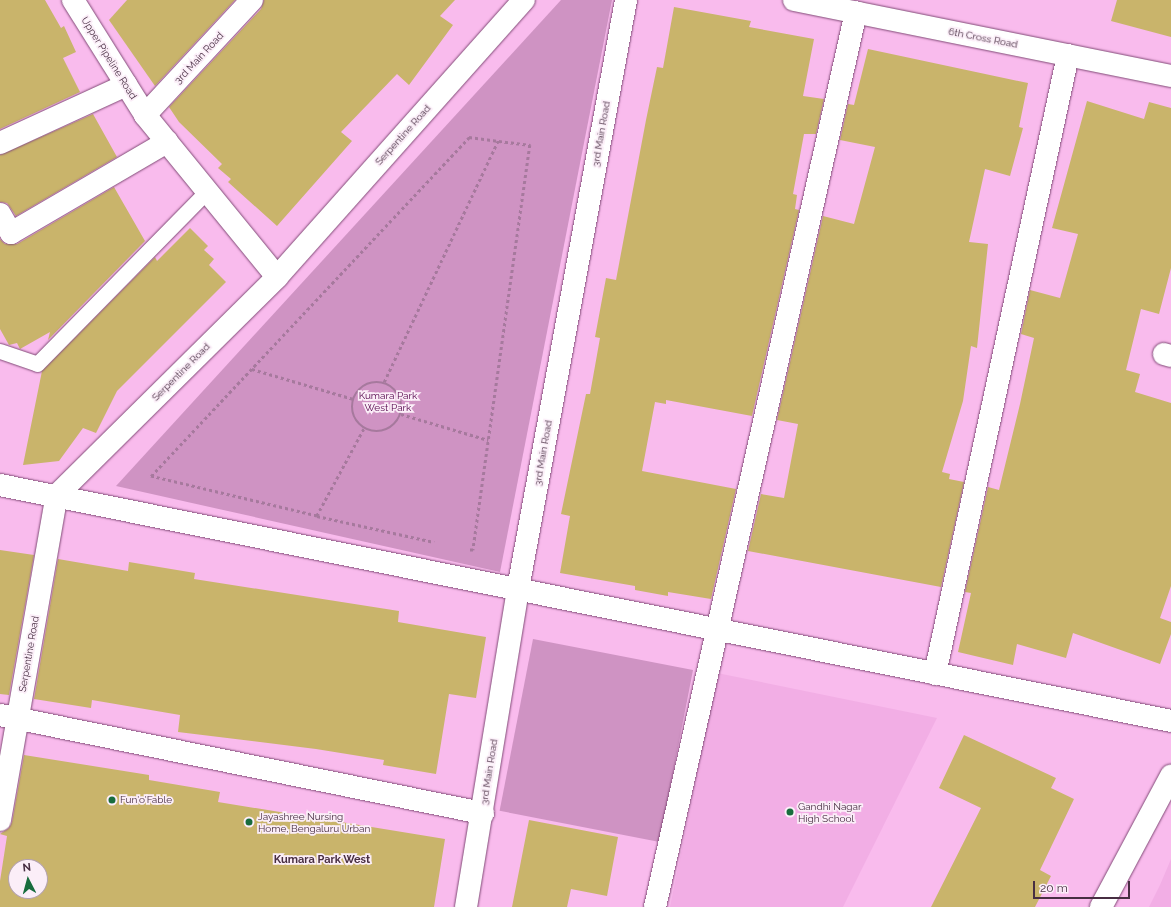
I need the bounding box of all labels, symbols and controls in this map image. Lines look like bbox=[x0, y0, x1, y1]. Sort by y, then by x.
street label: Upper Pipeline Road bbox=[79, 14, 139, 102]
street label: 6th Cross Road bbox=[947, 25, 1019, 51]
street label: 3rd Main Road bbox=[172, 30, 226, 86]
street label: 3rd Main Road bbox=[589, 100, 613, 168]
street label: Serpentine Road bbox=[373, 102, 433, 168]
street label: Serpentine Road bbox=[150, 341, 212, 403]
park label: Kumara Park West Park bbox=[359, 389, 417, 412]
street label: 3rd Main Road bbox=[531, 419, 555, 487]
street label: Serpentine Road bbox=[16, 615, 42, 693]
street label: 3rd Main Road bbox=[478, 738, 500, 806]
place label: Fun'o'Fable bbox=[120, 794, 172, 806]
marker: Fun'o'Fable bbox=[107, 795, 117, 805]
place label: Gandhi Nagar High School bbox=[798, 800, 861, 824]
marker: Gandhi Nagar High School bbox=[785, 807, 795, 817]
place label: Jayashree Nursing Home, Bengaluru Urban bbox=[258, 810, 370, 834]
marker: Jayashree Nursing Home, Bengaluru Urban bbox=[243, 816, 255, 828]
district label: Kumara Park West bbox=[274, 853, 370, 867]
north arrow bbox=[8, 859, 48, 899]
text: N bbox=[22, 861, 32, 874]
scale bar bbox=[1035, 873, 1132, 899]
text: 20 m bbox=[1040, 881, 1068, 895]

